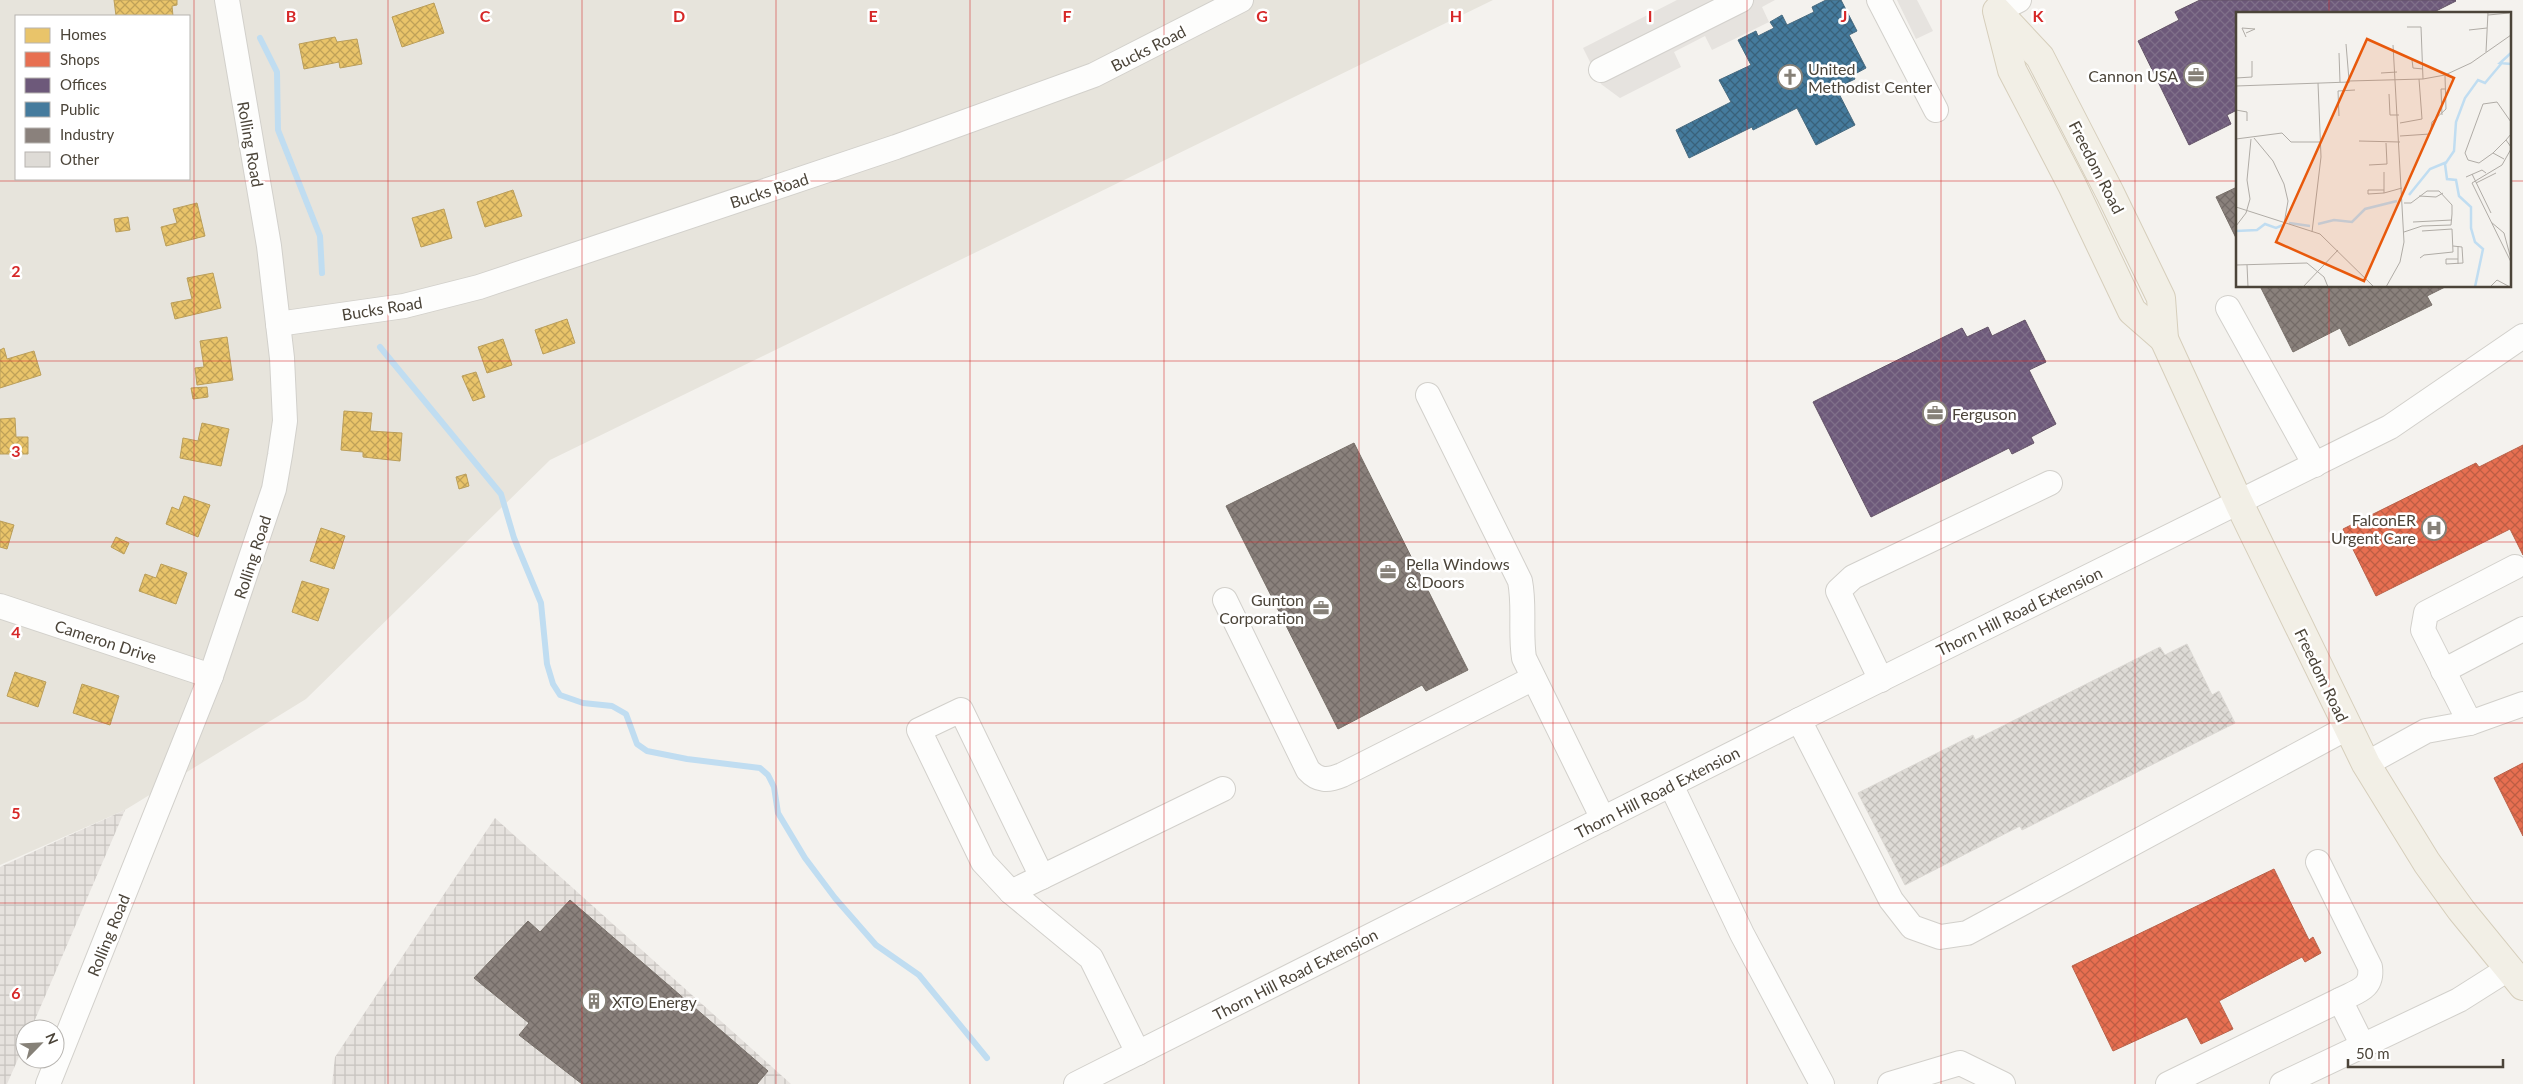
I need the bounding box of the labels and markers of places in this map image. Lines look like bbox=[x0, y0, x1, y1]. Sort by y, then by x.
place label: United Methodist Center bbox=[1808, 59, 1932, 96]
office icon: Cannon USA bbox=[2183, 62, 2209, 88]
church icon: United Methodist Center bbox=[1777, 64, 1803, 90]
place label: Cannon USA bbox=[2088, 66, 2178, 85]
office icon: Ferguson bbox=[1922, 400, 1948, 426]
place label: Ferguson bbox=[1952, 404, 2017, 423]
place label: FalconER Urgent Care bbox=[2331, 510, 2416, 547]
hospital icon: FalconER Urgent Care bbox=[2421, 515, 2447, 541]
place label: Pella Windows & Doors bbox=[1406, 554, 1510, 591]
office icon: Pella Windows & Doors bbox=[1375, 559, 1401, 585]
place label: Gunton Corporation bbox=[1219, 590, 1304, 627]
office icon: Gunton Corporation bbox=[1308, 595, 1334, 621]
building icon: XTO Energy bbox=[581, 988, 607, 1014]
place label: XTO Energy bbox=[612, 992, 698, 1011]

